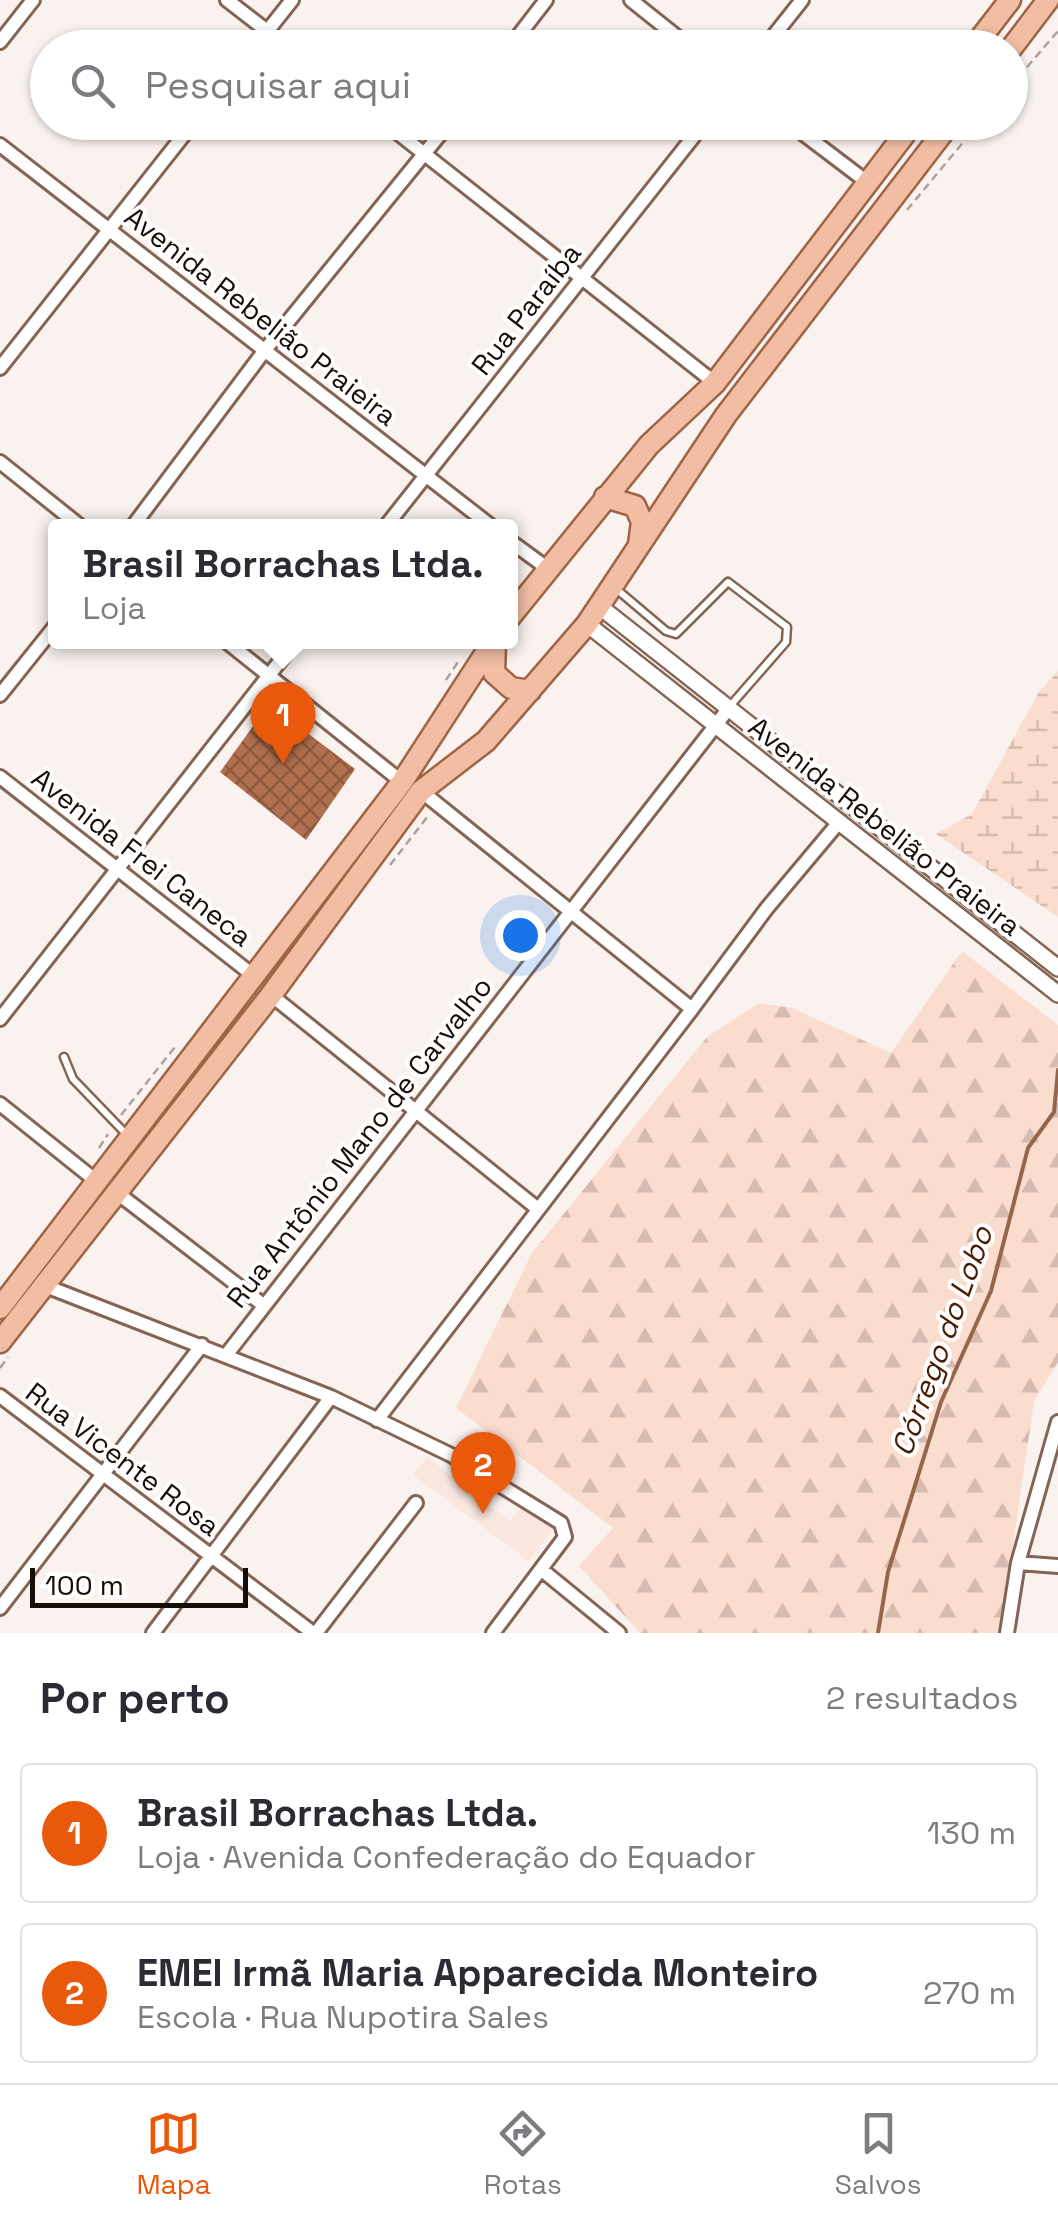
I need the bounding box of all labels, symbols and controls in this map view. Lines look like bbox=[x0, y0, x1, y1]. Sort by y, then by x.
search box bbox=[30, 30, 1028, 140]
icon: search bbox=[65, 58, 120, 113]
text: Pesquisar aqui bbox=[145, 61, 411, 109]
street label: Avenida Rebelião Praieira bbox=[118, 198, 404, 434]
street label: Rua Paraíba bbox=[463, 236, 589, 382]
popup bbox=[48, 519, 518, 649]
text: Brasil Borrachas Ltda. bbox=[82, 540, 484, 588]
text: Loja bbox=[82, 588, 146, 628]
pin: 1 bbox=[250, 682, 316, 764]
street label: Avenida Rebelião Praieira bbox=[742, 708, 1028, 944]
street label: Avenida Frei Caneca bbox=[25, 760, 259, 954]
your location bbox=[495, 910, 546, 961]
street label: Rua Antônio Mano de Carvalho bbox=[218, 969, 500, 1315]
water label: Córrego do Lobo bbox=[882, 1220, 1002, 1461]
street label: Rua Vicente Rosa bbox=[19, 1374, 227, 1544]
pin: 2 bbox=[450, 1432, 516, 1514]
scale bar bbox=[30, 1563, 248, 1608]
text: 100 m bbox=[45, 1567, 124, 1603]
text: Por perto bbox=[40, 1672, 230, 1725]
text: 2 resultados bbox=[826, 1678, 1018, 1718]
text: Brasil Borrachas Ltda. bbox=[137, 1789, 538, 1837]
text: 1 bbox=[67, 1813, 82, 1853]
text: 130 m bbox=[927, 1813, 1016, 1853]
text: Loja · Avenida Confederação do Equador bbox=[137, 1837, 755, 1877]
text: EMEI Irmã Maria Apparecida Monteiro bbox=[137, 1949, 818, 1997]
text: 2 bbox=[65, 1973, 84, 2013]
text: 270 m bbox=[923, 1973, 1016, 2013]
text: Escola · Rua Nupotira Sales bbox=[137, 1997, 549, 2037]
tab: Mapa bbox=[136, 2106, 211, 2202]
tab: Rotas bbox=[484, 2106, 562, 2202]
tab: Salvos bbox=[835, 2106, 922, 2202]

